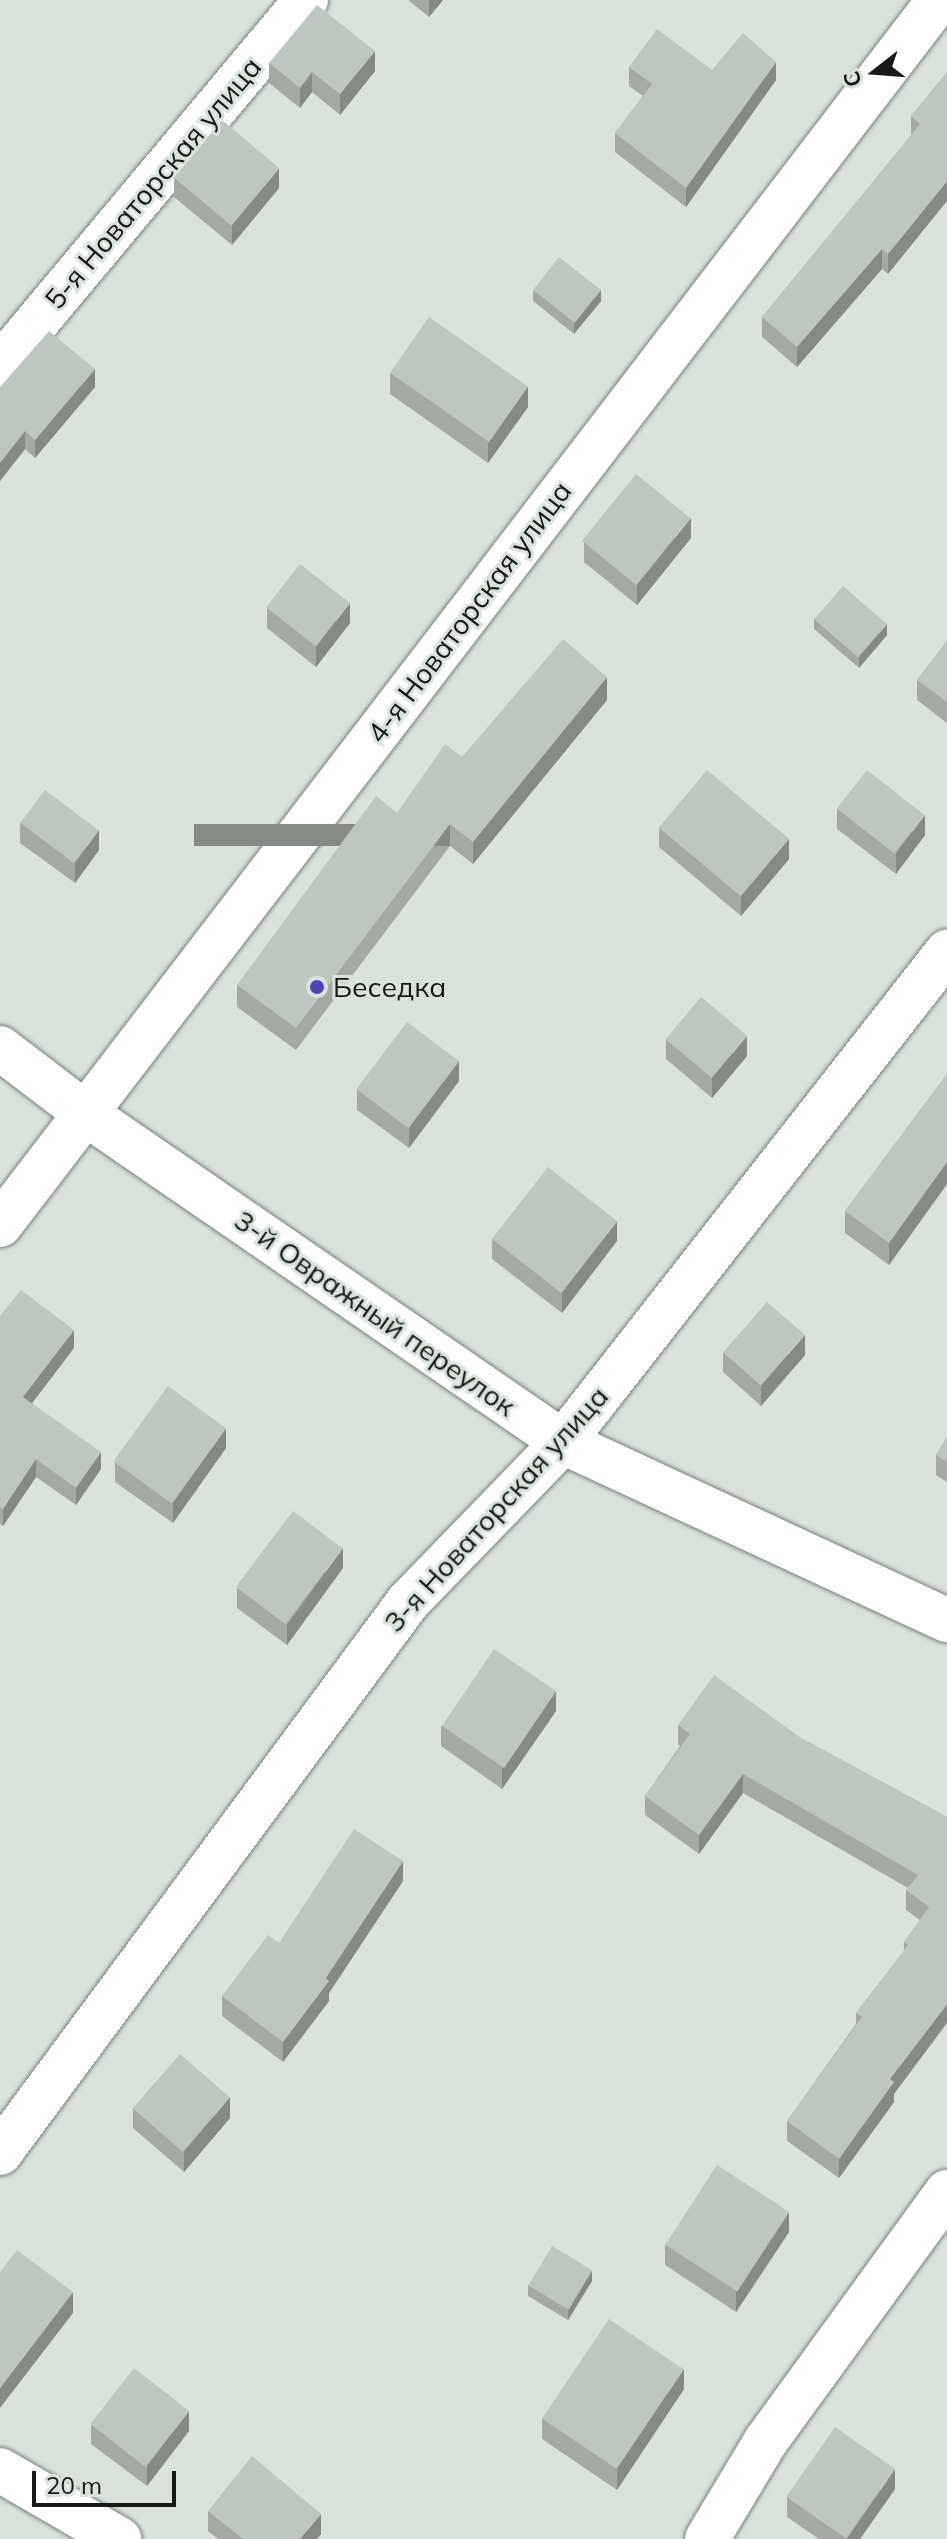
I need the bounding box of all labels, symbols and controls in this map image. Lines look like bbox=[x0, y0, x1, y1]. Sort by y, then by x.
north arrow bbox=[835, 32, 915, 112]
street label: 5-я Новаторская улица bbox=[38, 50, 268, 316]
text: С bbox=[836, 68, 868, 90]
street label: 4-я Новаторская улица bbox=[360, 475, 578, 749]
place label: Беседка bbox=[333, 970, 446, 1004]
marker: Беседка bbox=[308, 978, 326, 996]
street label: 3-й Овражный переулок bbox=[228, 1203, 522, 1423]
street label: 3-я Новаторская улица bbox=[377, 1379, 615, 1639]
scale bar bbox=[36, 2455, 180, 2505]
text: 20 m bbox=[46, 2470, 102, 2500]

